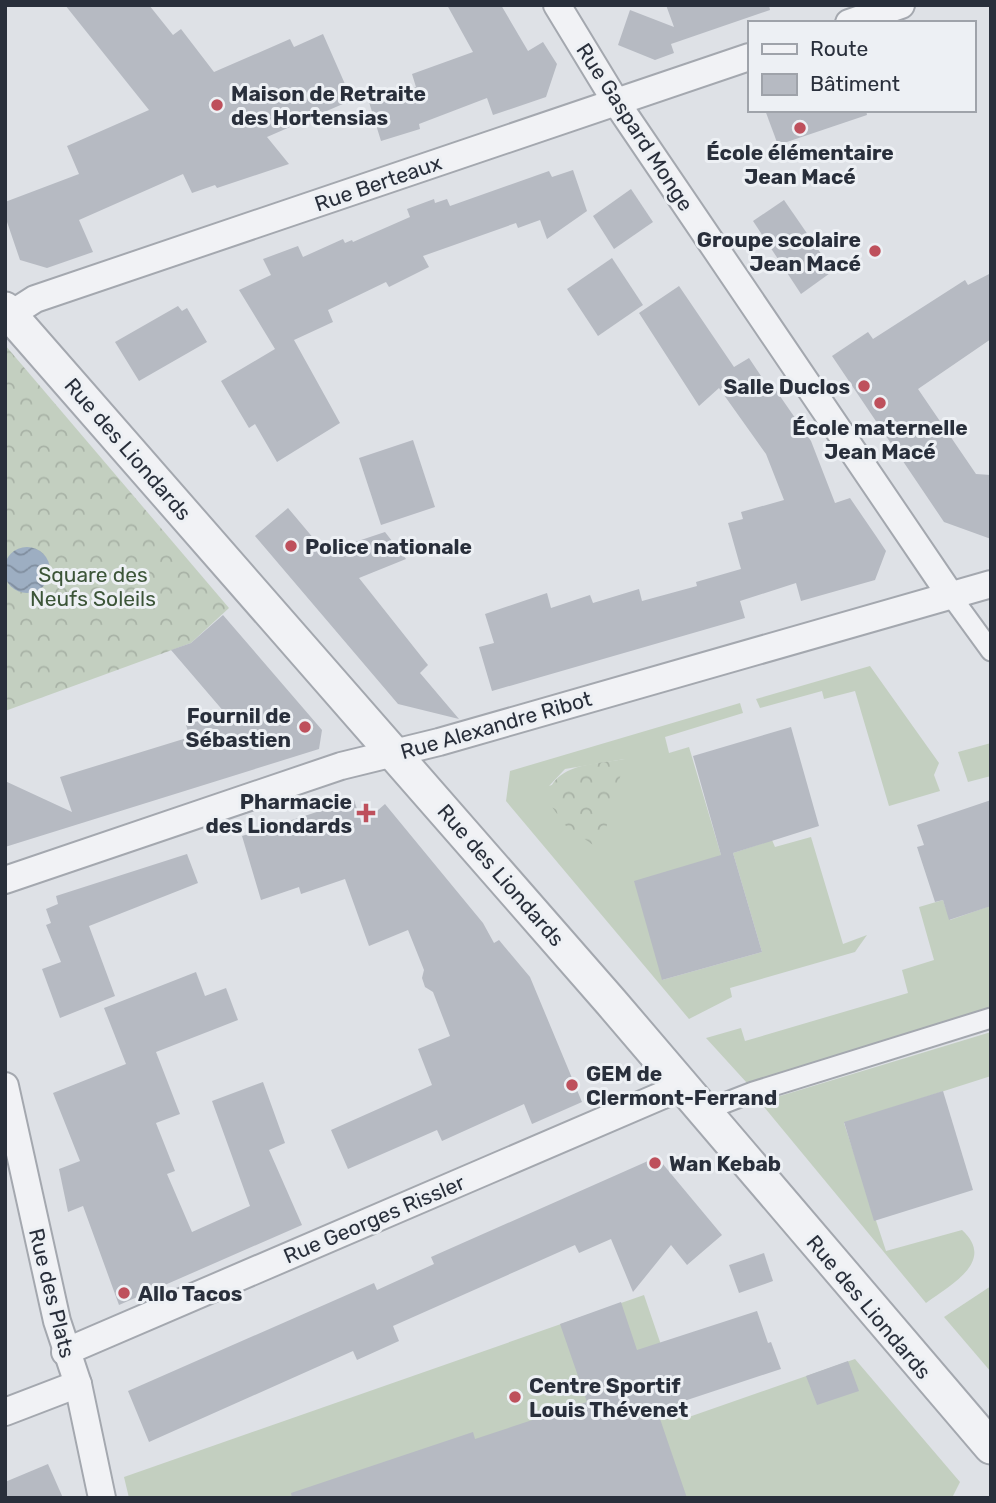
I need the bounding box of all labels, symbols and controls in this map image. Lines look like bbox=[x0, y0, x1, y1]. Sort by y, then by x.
legend bbox=[748, 21, 975, 112]
text: Route bbox=[810, 36, 868, 61]
street label: Rue Gaspard Monge bbox=[571, 38, 699, 216]
text: Bâtiment bbox=[810, 71, 900, 96]
place label: Maison de Retraite des Hortensias bbox=[231, 81, 426, 130]
marker: Maison de Retraite des Hortensias bbox=[209, 97, 225, 113]
marker: École élémentaire Jean Macé bbox=[792, 120, 808, 136]
place label: École élémentaire Jean Macé bbox=[706, 140, 894, 189]
street label: Rue Berteaux bbox=[311, 150, 445, 216]
place label: Groupe scolaire Jean Macé bbox=[697, 227, 861, 276]
marker: Groupe scolaire Jean Macé bbox=[867, 243, 883, 259]
street label: Rue des Liondards bbox=[59, 373, 197, 525]
place label: Salle Duclos bbox=[723, 374, 850, 399]
marker: Salle Duclos bbox=[856, 378, 872, 394]
marker: École maternelle Jean Macé bbox=[872, 395, 888, 411]
place label: École maternelle Jean Macé bbox=[792, 415, 968, 464]
place label: Police nationale bbox=[305, 534, 472, 559]
marker: Police nationale bbox=[283, 538, 299, 554]
park label: Square des Neufs Soleils bbox=[30, 562, 156, 611]
street label: Rue Alexandre Ribot bbox=[398, 686, 594, 764]
place label: Fournil de Sébastien bbox=[186, 703, 291, 752]
marker: Fournil de Sébastien bbox=[297, 719, 313, 735]
place label: Pharmacie des Liondards bbox=[205, 789, 352, 838]
street label: Rue des Liondards bbox=[432, 799, 570, 951]
marker: Pharmacie des Liondards bbox=[358, 805, 374, 821]
place label: GEM de Clermont-Ferrand bbox=[586, 1061, 777, 1110]
marker: GEM de Clermont-Ferrand bbox=[564, 1077, 580, 1093]
place label: Wan Kebab bbox=[669, 1151, 781, 1176]
marker: Wan Kebab bbox=[647, 1155, 663, 1171]
street label: Rue Georges Rissler bbox=[280, 1170, 468, 1268]
street label: Rue des Plats bbox=[24, 1226, 80, 1360]
street label: Rue des Liondards bbox=[802, 1230, 936, 1384]
place label: Allo Tacos bbox=[138, 1281, 242, 1306]
marker: Allo Tacos bbox=[116, 1285, 132, 1301]
place label: Centre Sportif Louis Thévenet bbox=[529, 1373, 688, 1422]
marker: Centre Sportif Louis Thévenet bbox=[507, 1389, 523, 1405]

